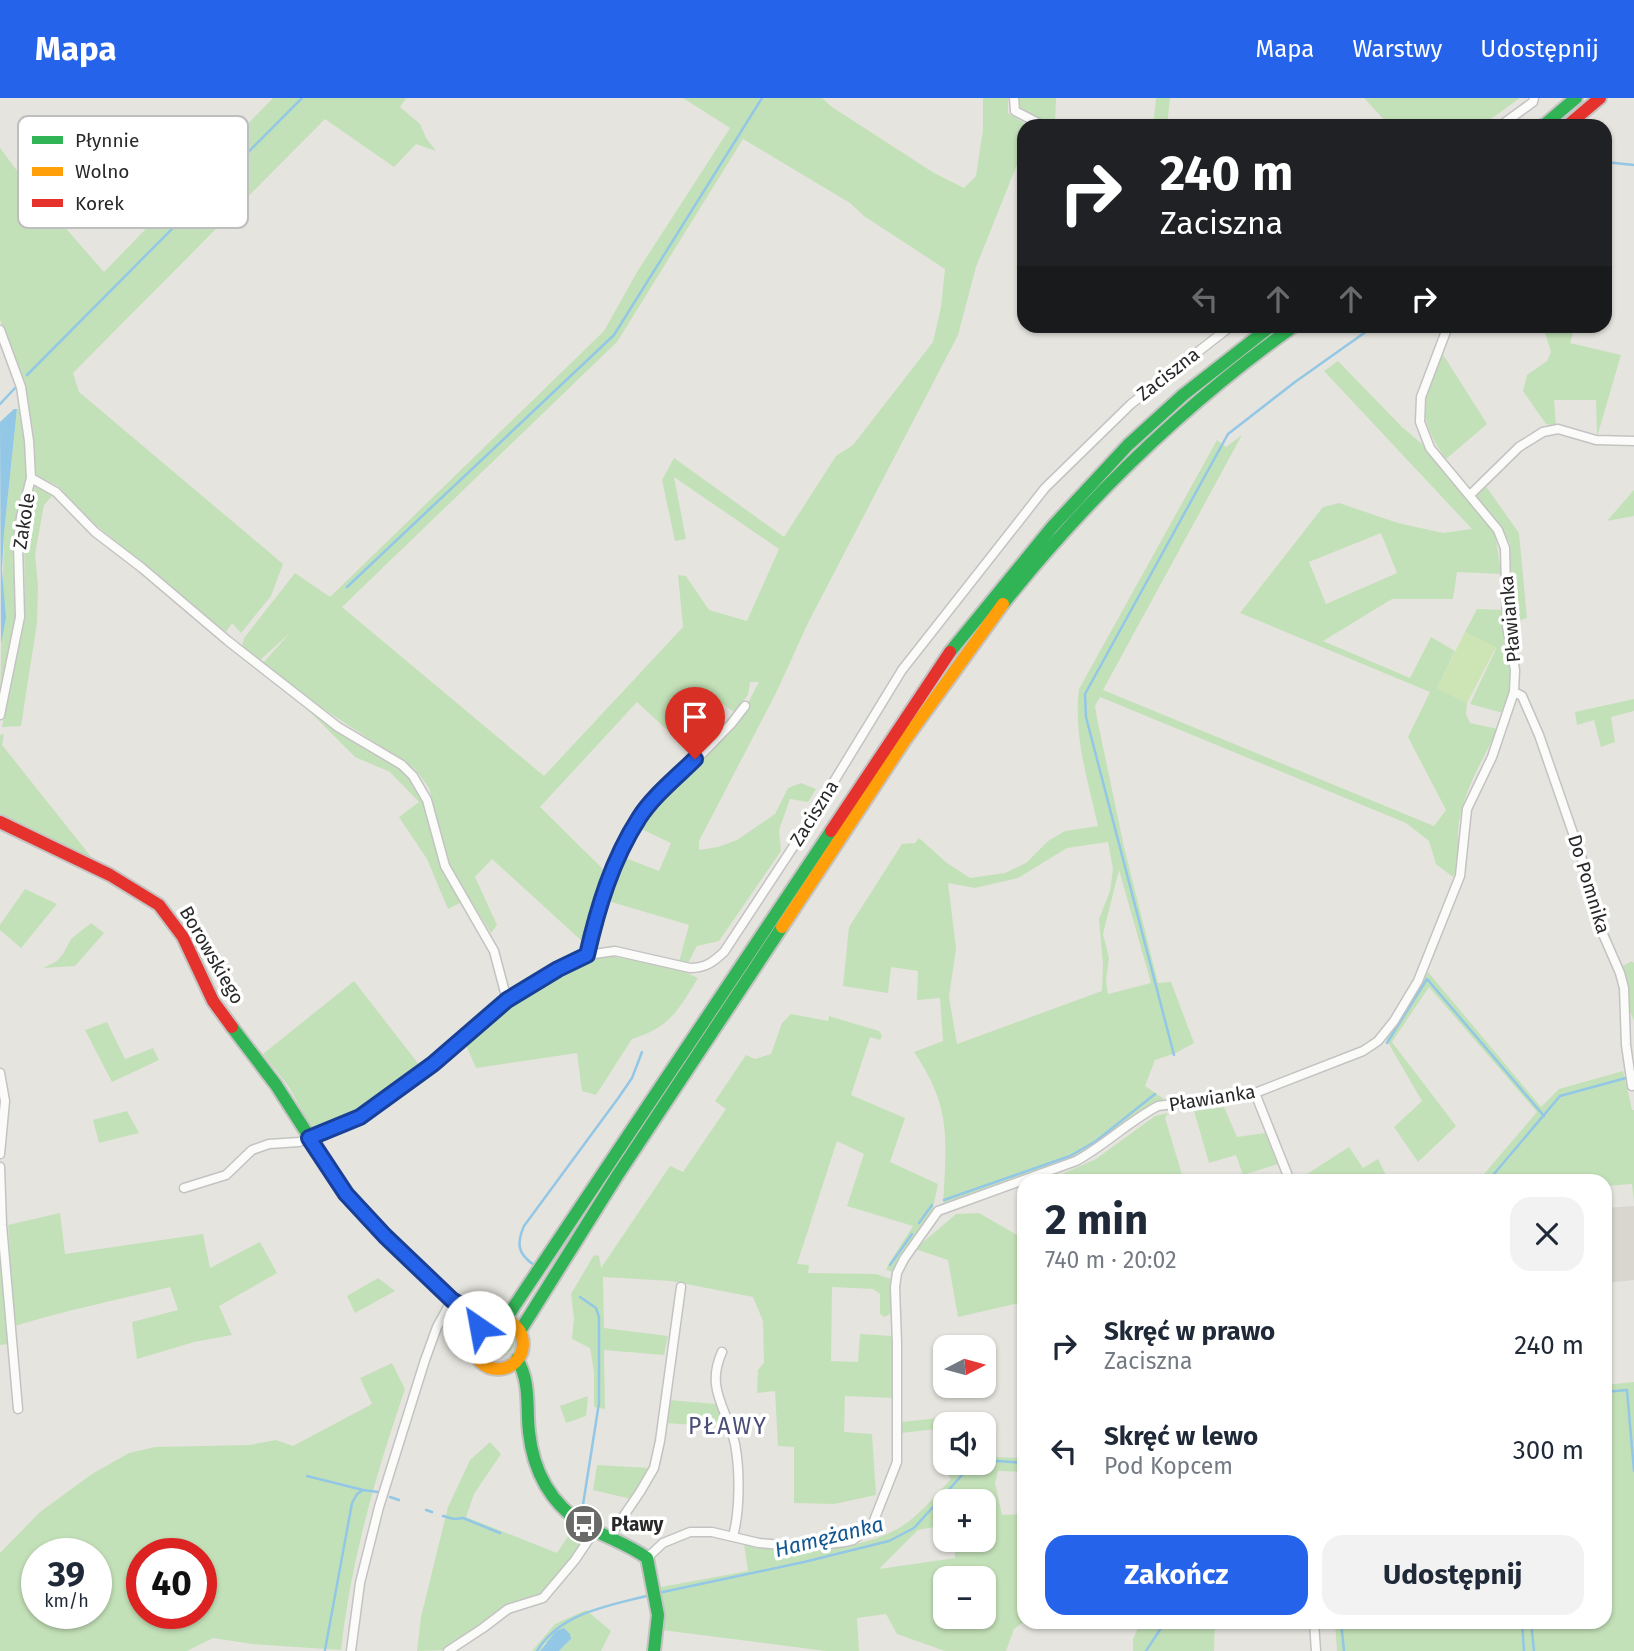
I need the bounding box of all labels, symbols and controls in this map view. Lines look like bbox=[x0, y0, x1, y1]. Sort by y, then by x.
text: Mapa bbox=[35, 29, 116, 69]
text: Mapa bbox=[1256, 35, 1314, 63]
text: Warstwy bbox=[1352, 35, 1442, 63]
text: Udostępnij bbox=[1480, 35, 1599, 63]
legend bbox=[18, 116, 248, 228]
text: Płynnie bbox=[75, 129, 139, 152]
text: 240 m bbox=[1160, 144, 1293, 203]
icon: right bbox=[1045, 147, 1136, 238]
text: Wolno bbox=[75, 160, 129, 183]
text: Korek bbox=[75, 192, 124, 215]
text: Zaciszna bbox=[1160, 204, 1283, 242]
icon: left bbox=[1186, 280, 1224, 318]
icon: ahead bbox=[1259, 280, 1297, 318]
icon: ahead bbox=[1332, 280, 1370, 318]
icon: right bbox=[1405, 280, 1443, 318]
street label: Zaciszna bbox=[1132, 342, 1204, 406]
street label: Zakole bbox=[8, 491, 40, 551]
street label: Pławianka bbox=[1495, 575, 1525, 663]
pin bbox=[665, 687, 725, 759]
icon: arrive bbox=[676, 698, 714, 736]
street label: Zaciszna bbox=[785, 776, 843, 850]
street label: Do Pomnika bbox=[1563, 832, 1615, 936]
street label: Borowskiego bbox=[175, 902, 249, 1008]
street label: Pławianka bbox=[1167, 1080, 1257, 1116]
text: 2 min bbox=[1045, 1195, 1148, 1245]
button: close bbox=[1510, 1197, 1584, 1271]
text: 740 m · 20:02 bbox=[1045, 1246, 1177, 1274]
position arrow bbox=[442, 1290, 516, 1364]
text: Skręć w prawo bbox=[1104, 1316, 1275, 1347]
icon: right bbox=[1045, 1327, 1083, 1365]
text: 240 m bbox=[1514, 1330, 1584, 1361]
north arrow bbox=[933, 1335, 996, 1398]
map controls bbox=[933, 1335, 996, 1629]
text: Zaciszna bbox=[1104, 1347, 1192, 1375]
district label: PŁAWY bbox=[688, 1412, 768, 1440]
button: sound bbox=[933, 1412, 996, 1475]
text: Skręć w lewo bbox=[1104, 1421, 1258, 1452]
icon: left bbox=[1045, 1432, 1083, 1470]
text: 300 m bbox=[1513, 1435, 1584, 1466]
text: Pod Kopcem bbox=[1104, 1452, 1233, 1480]
button: + bbox=[933, 1489, 996, 1552]
bus stop icon: Pławy bbox=[563, 1503, 605, 1545]
water label: Hamężanka bbox=[772, 1511, 886, 1563]
place label: Pławy bbox=[611, 1513, 663, 1536]
button: Zakończ bbox=[1045, 1535, 1308, 1615]
button: Udostępnij bbox=[1322, 1535, 1584, 1615]
speed limit sign: 40 bbox=[126, 1538, 217, 1629]
text: 39 bbox=[48, 1553, 85, 1595]
button: − bbox=[933, 1566, 996, 1629]
text: km/h bbox=[44, 1590, 89, 1612]

